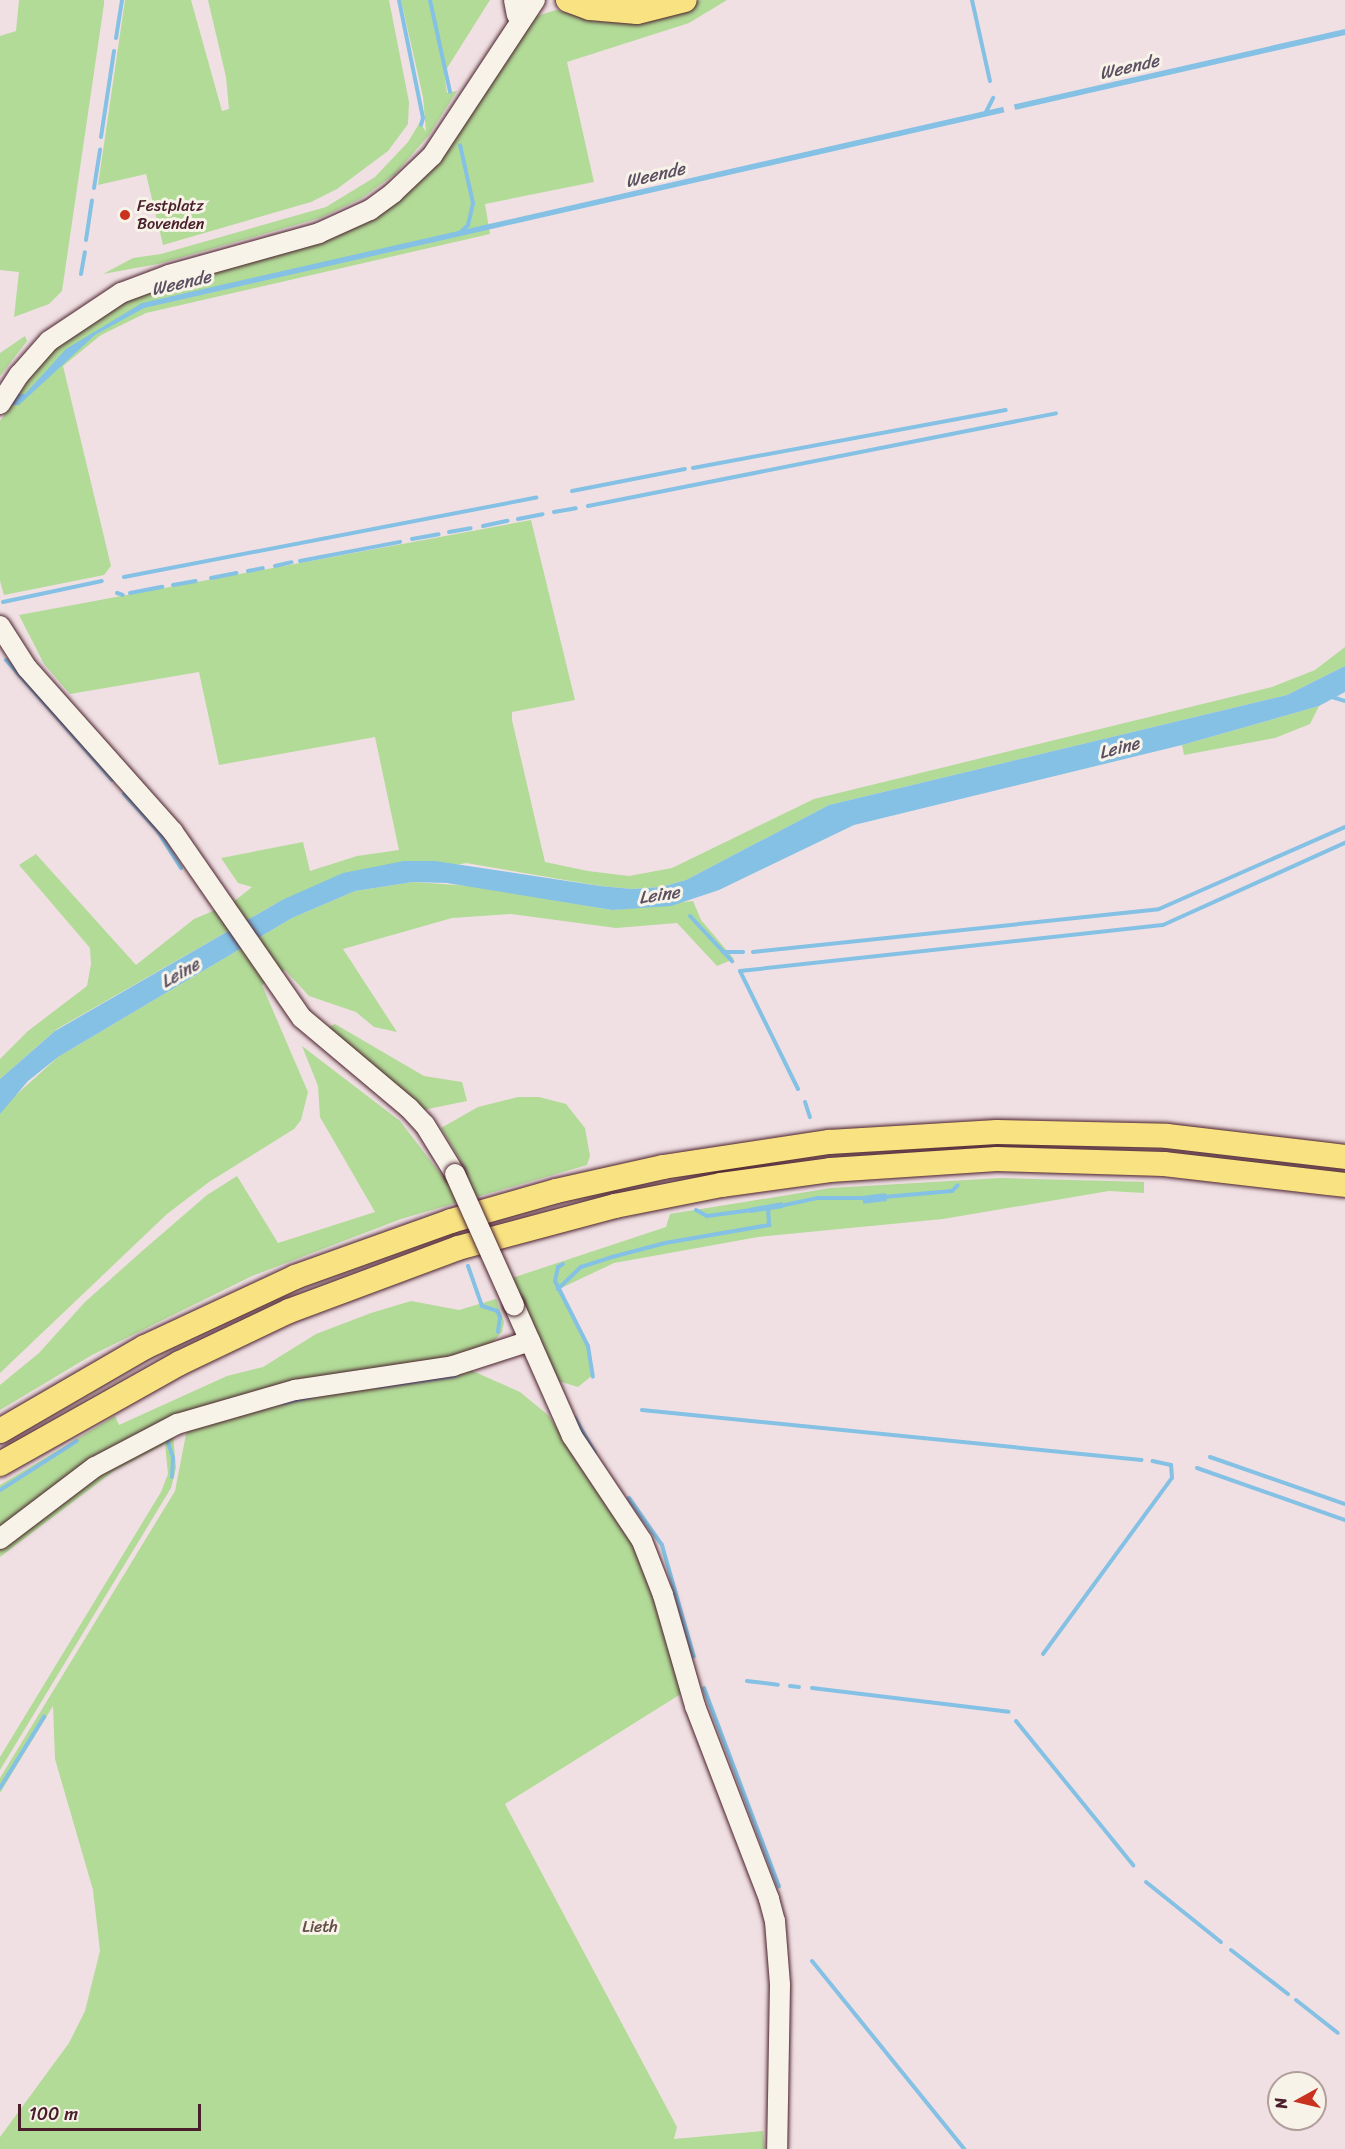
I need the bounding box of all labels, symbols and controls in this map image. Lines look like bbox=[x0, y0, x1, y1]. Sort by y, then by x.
water label: Weende bbox=[1097, 50, 1161, 84]
water label: Weende bbox=[623, 158, 687, 192]
place label: Festplatz Bovenden bbox=[137, 196, 204, 234]
marker: Festplatz Bovenden bbox=[118, 208, 132, 222]
water label: Weende bbox=[149, 266, 213, 300]
water label: Leine bbox=[1096, 732, 1142, 764]
water label: Leine bbox=[637, 881, 681, 909]
water label: Leine bbox=[157, 953, 203, 993]
park label: Lieth bbox=[302, 1917, 338, 1937]
north arrow bbox=[1267, 2071, 1327, 2131]
scale bar bbox=[21, 2092, 204, 2130]
text: N bbox=[1266, 2096, 1296, 2111]
text: 100 m bbox=[29, 2098, 78, 2130]

